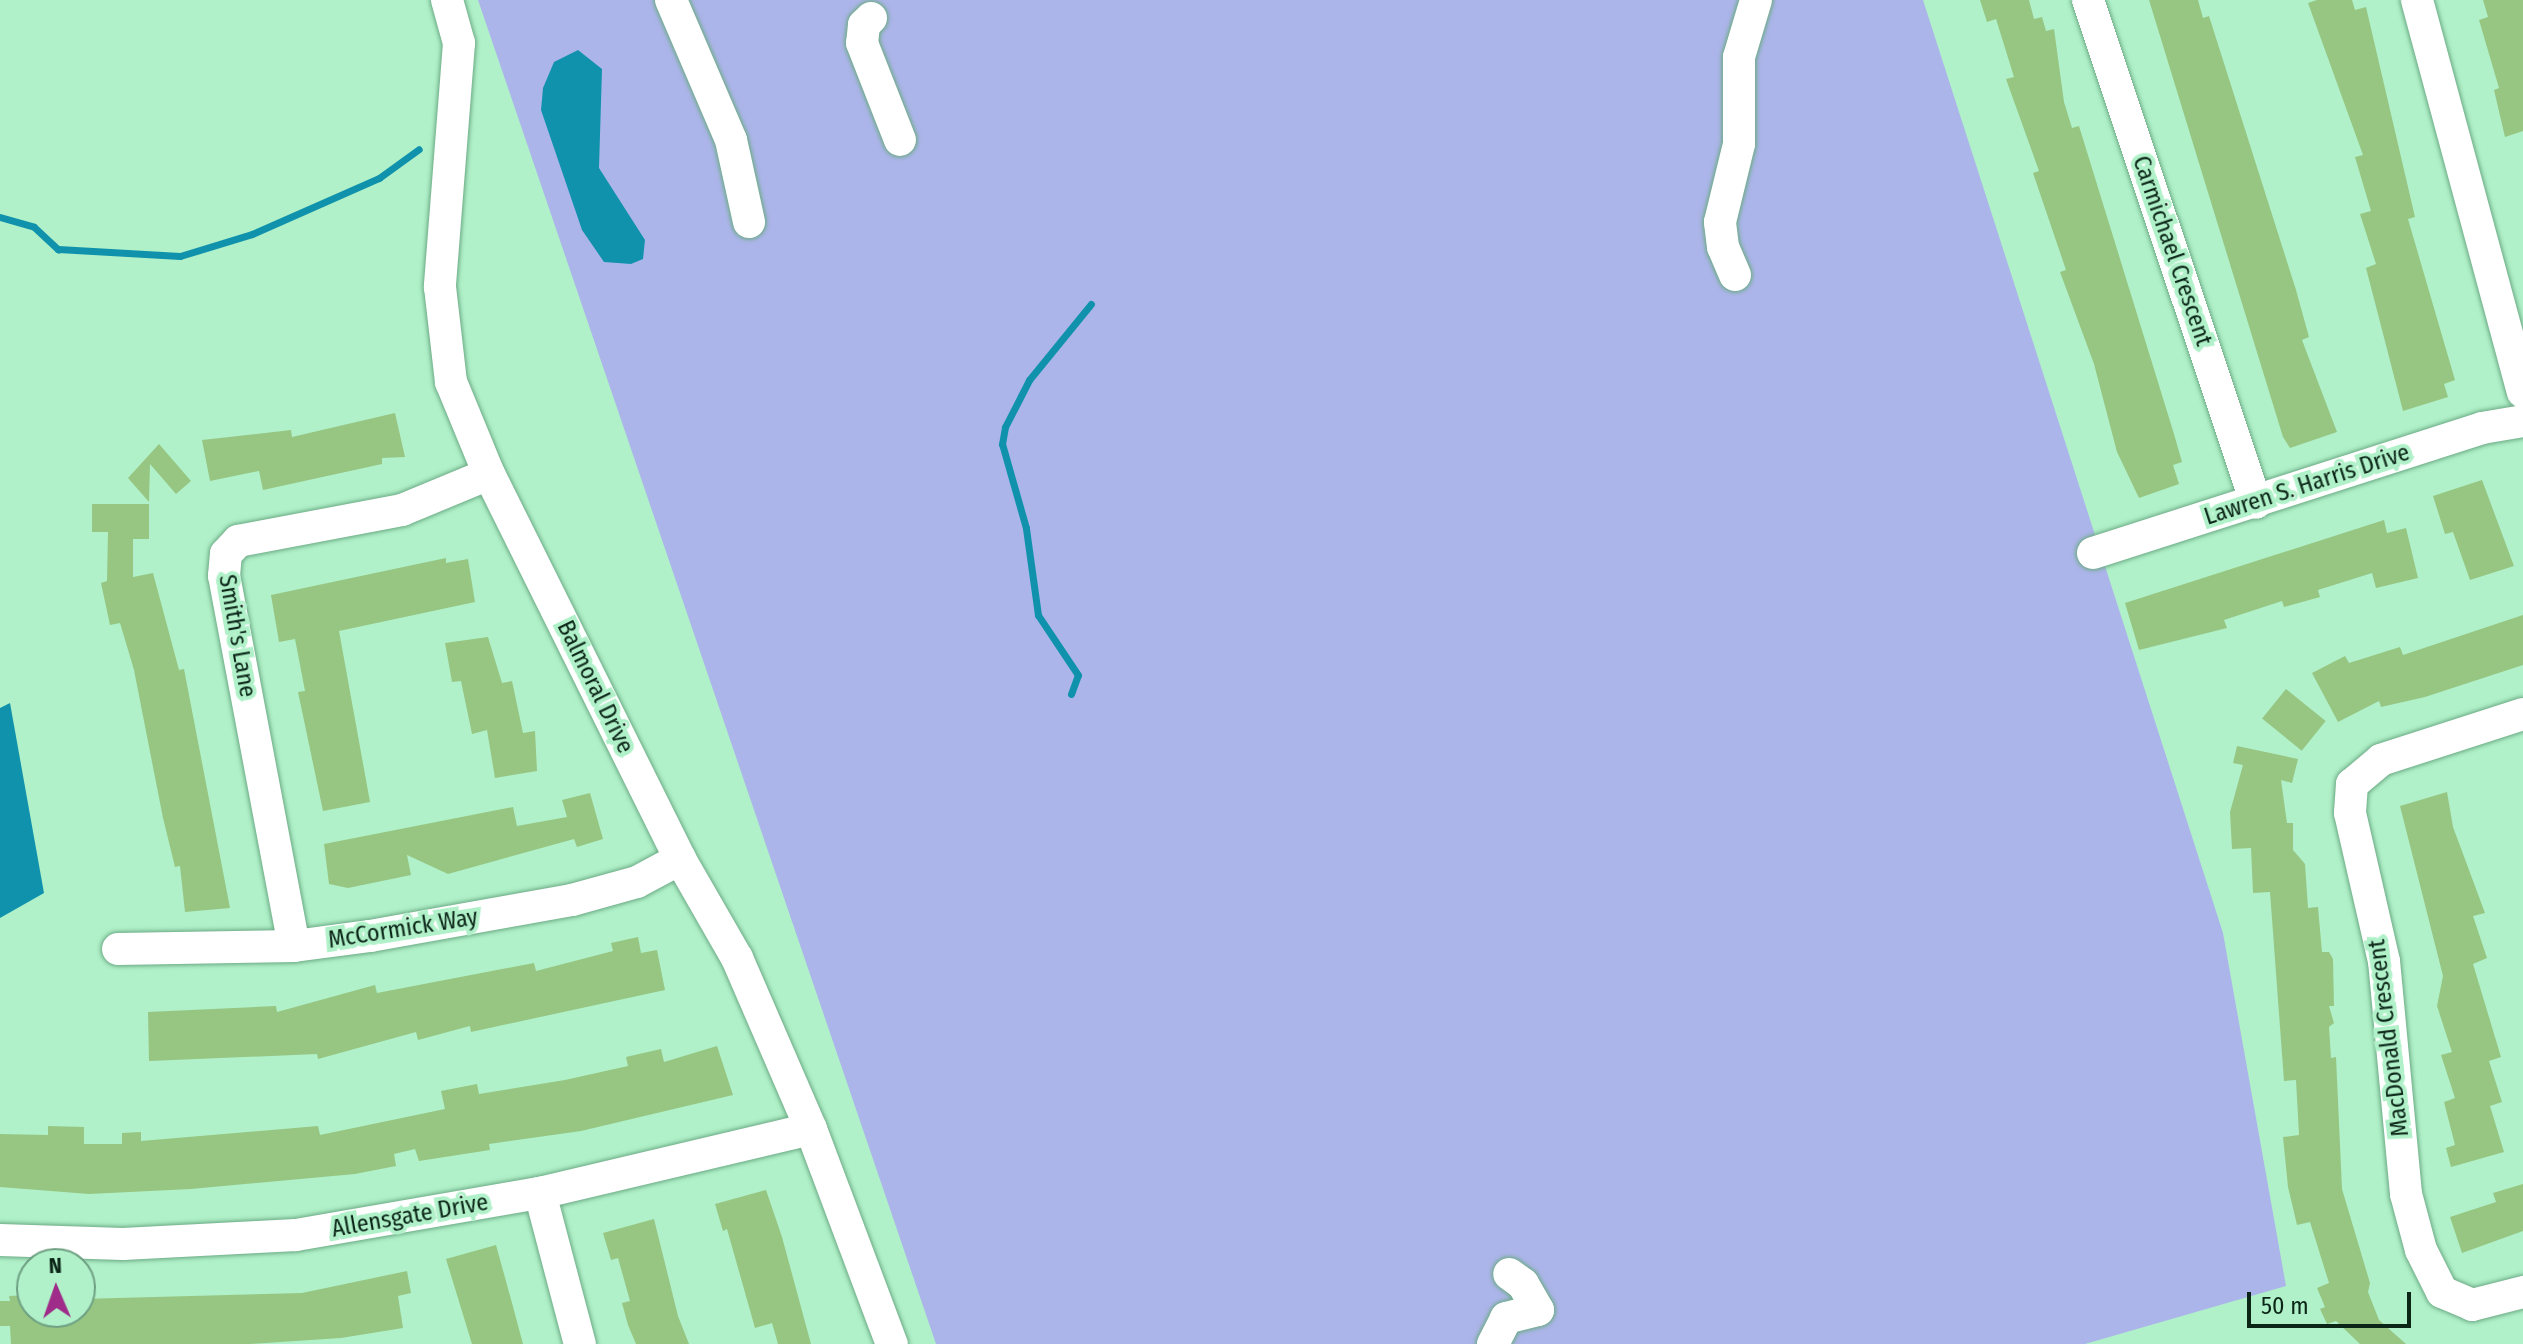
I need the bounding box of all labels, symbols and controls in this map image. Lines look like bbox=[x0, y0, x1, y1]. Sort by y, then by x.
street label: Carmichael Crescent bbox=[2126, 152, 2218, 350]
street label: Lawren S. Harris Drive bbox=[2201, 438, 2413, 532]
street label: Smith's Lane bbox=[212, 572, 262, 700]
street label: Balmoral Drive bbox=[550, 616, 640, 758]
street label: McCormick Way bbox=[326, 903, 480, 955]
street label: MacDonald Crescent bbox=[2363, 938, 2415, 1138]
street label: Allensgate Drive bbox=[330, 1188, 490, 1244]
north arrow bbox=[16, 1248, 96, 1328]
text: N bbox=[48, 1252, 62, 1279]
scale bar bbox=[2251, 1276, 2415, 1326]
text: 50 m bbox=[2261, 1292, 2309, 1320]

